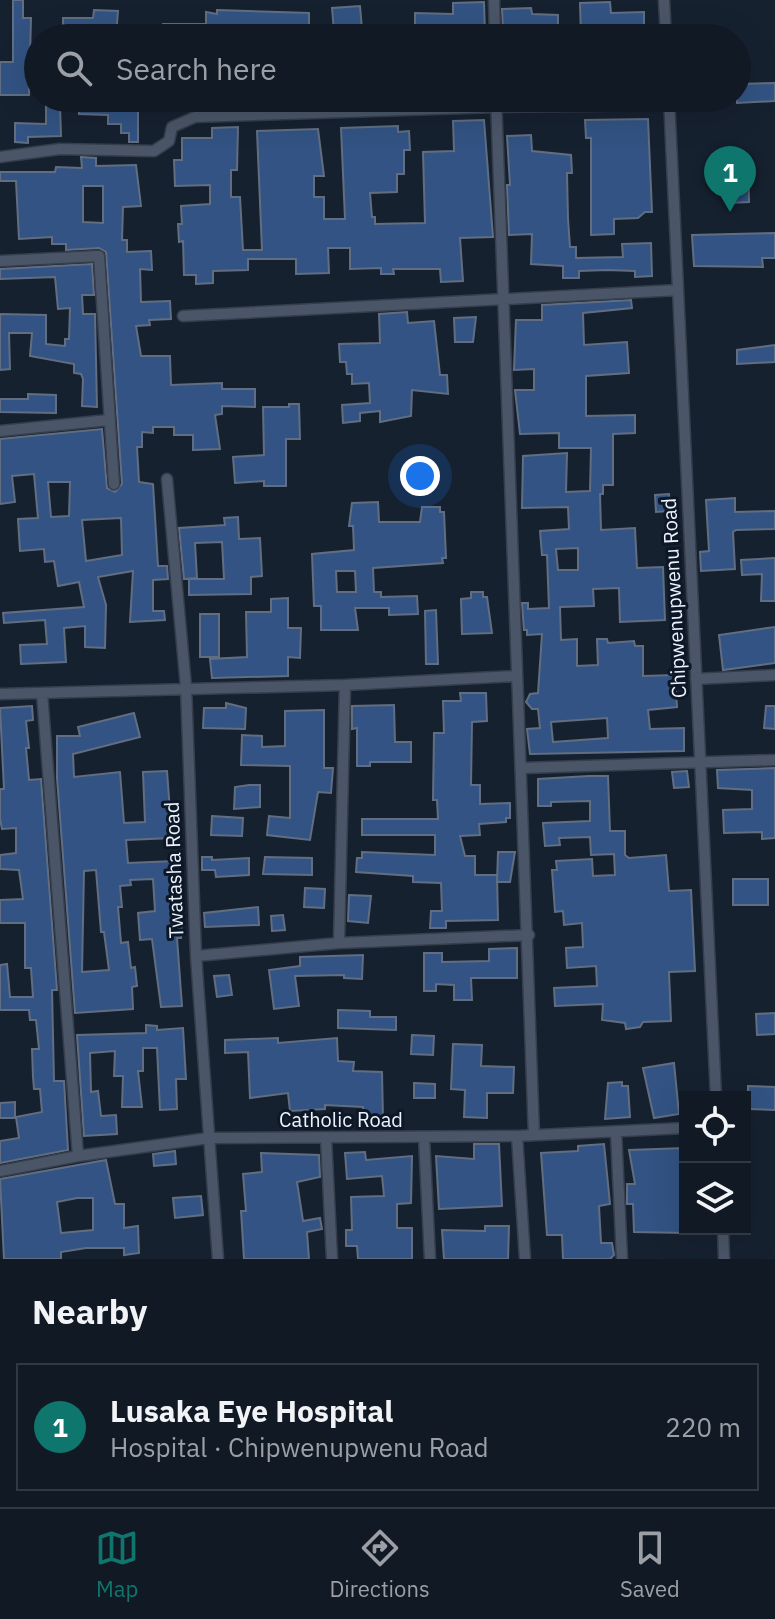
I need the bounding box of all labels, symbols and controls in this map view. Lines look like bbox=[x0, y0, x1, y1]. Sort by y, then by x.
search box bbox=[24, 24, 751, 112]
icon: search bbox=[52, 46, 96, 90]
text: Search here bbox=[116, 49, 277, 88]
pin: 1 bbox=[704, 146, 756, 212]
your location bbox=[400, 456, 440, 496]
street label: Chipwenupwenu Road bbox=[655, 497, 692, 699]
street label: Twatasha Road bbox=[158, 801, 189, 939]
map controls bbox=[679, 1091, 751, 1235]
button: locate bbox=[679, 1091, 751, 1163]
street label: Catholic Road bbox=[279, 1106, 403, 1133]
button: layers bbox=[679, 1163, 751, 1235]
text: Nearby bbox=[32, 1289, 147, 1333]
text: Lusaka Eye Hospital bbox=[110, 1391, 393, 1430]
text: 1 bbox=[52, 1410, 68, 1444]
text: 220 m bbox=[665, 1410, 741, 1444]
text: Hospital · Chipwenupwenu Road bbox=[110, 1430, 489, 1464]
tab: Map bbox=[95, 1526, 139, 1603]
tab: Directions bbox=[330, 1526, 430, 1603]
tab: Saved bbox=[620, 1526, 680, 1603]

